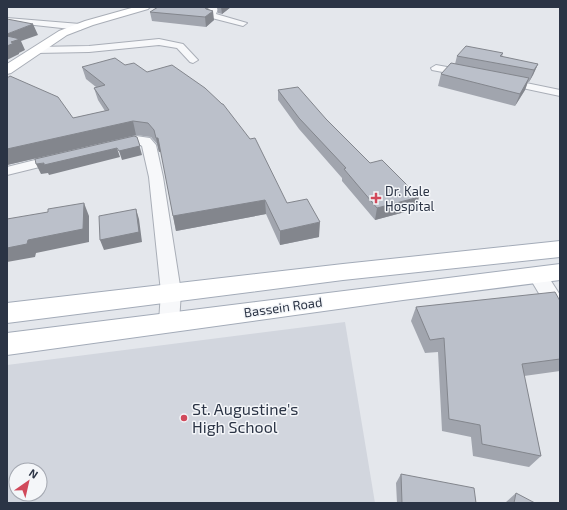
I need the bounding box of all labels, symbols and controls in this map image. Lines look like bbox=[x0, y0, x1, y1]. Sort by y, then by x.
place label: Dr. Kale Hospital bbox=[385, 183, 435, 214]
marker: Dr. Kale Hospital bbox=[370, 192, 382, 204]
street label: Bassein Road bbox=[243, 294, 323, 320]
place label: St. Augustine's High School bbox=[192, 399, 298, 436]
marker: St. Augustine's High School bbox=[179, 413, 189, 423]
north arrow bbox=[8, 462, 48, 502]
text: N bbox=[27, 466, 41, 481]

